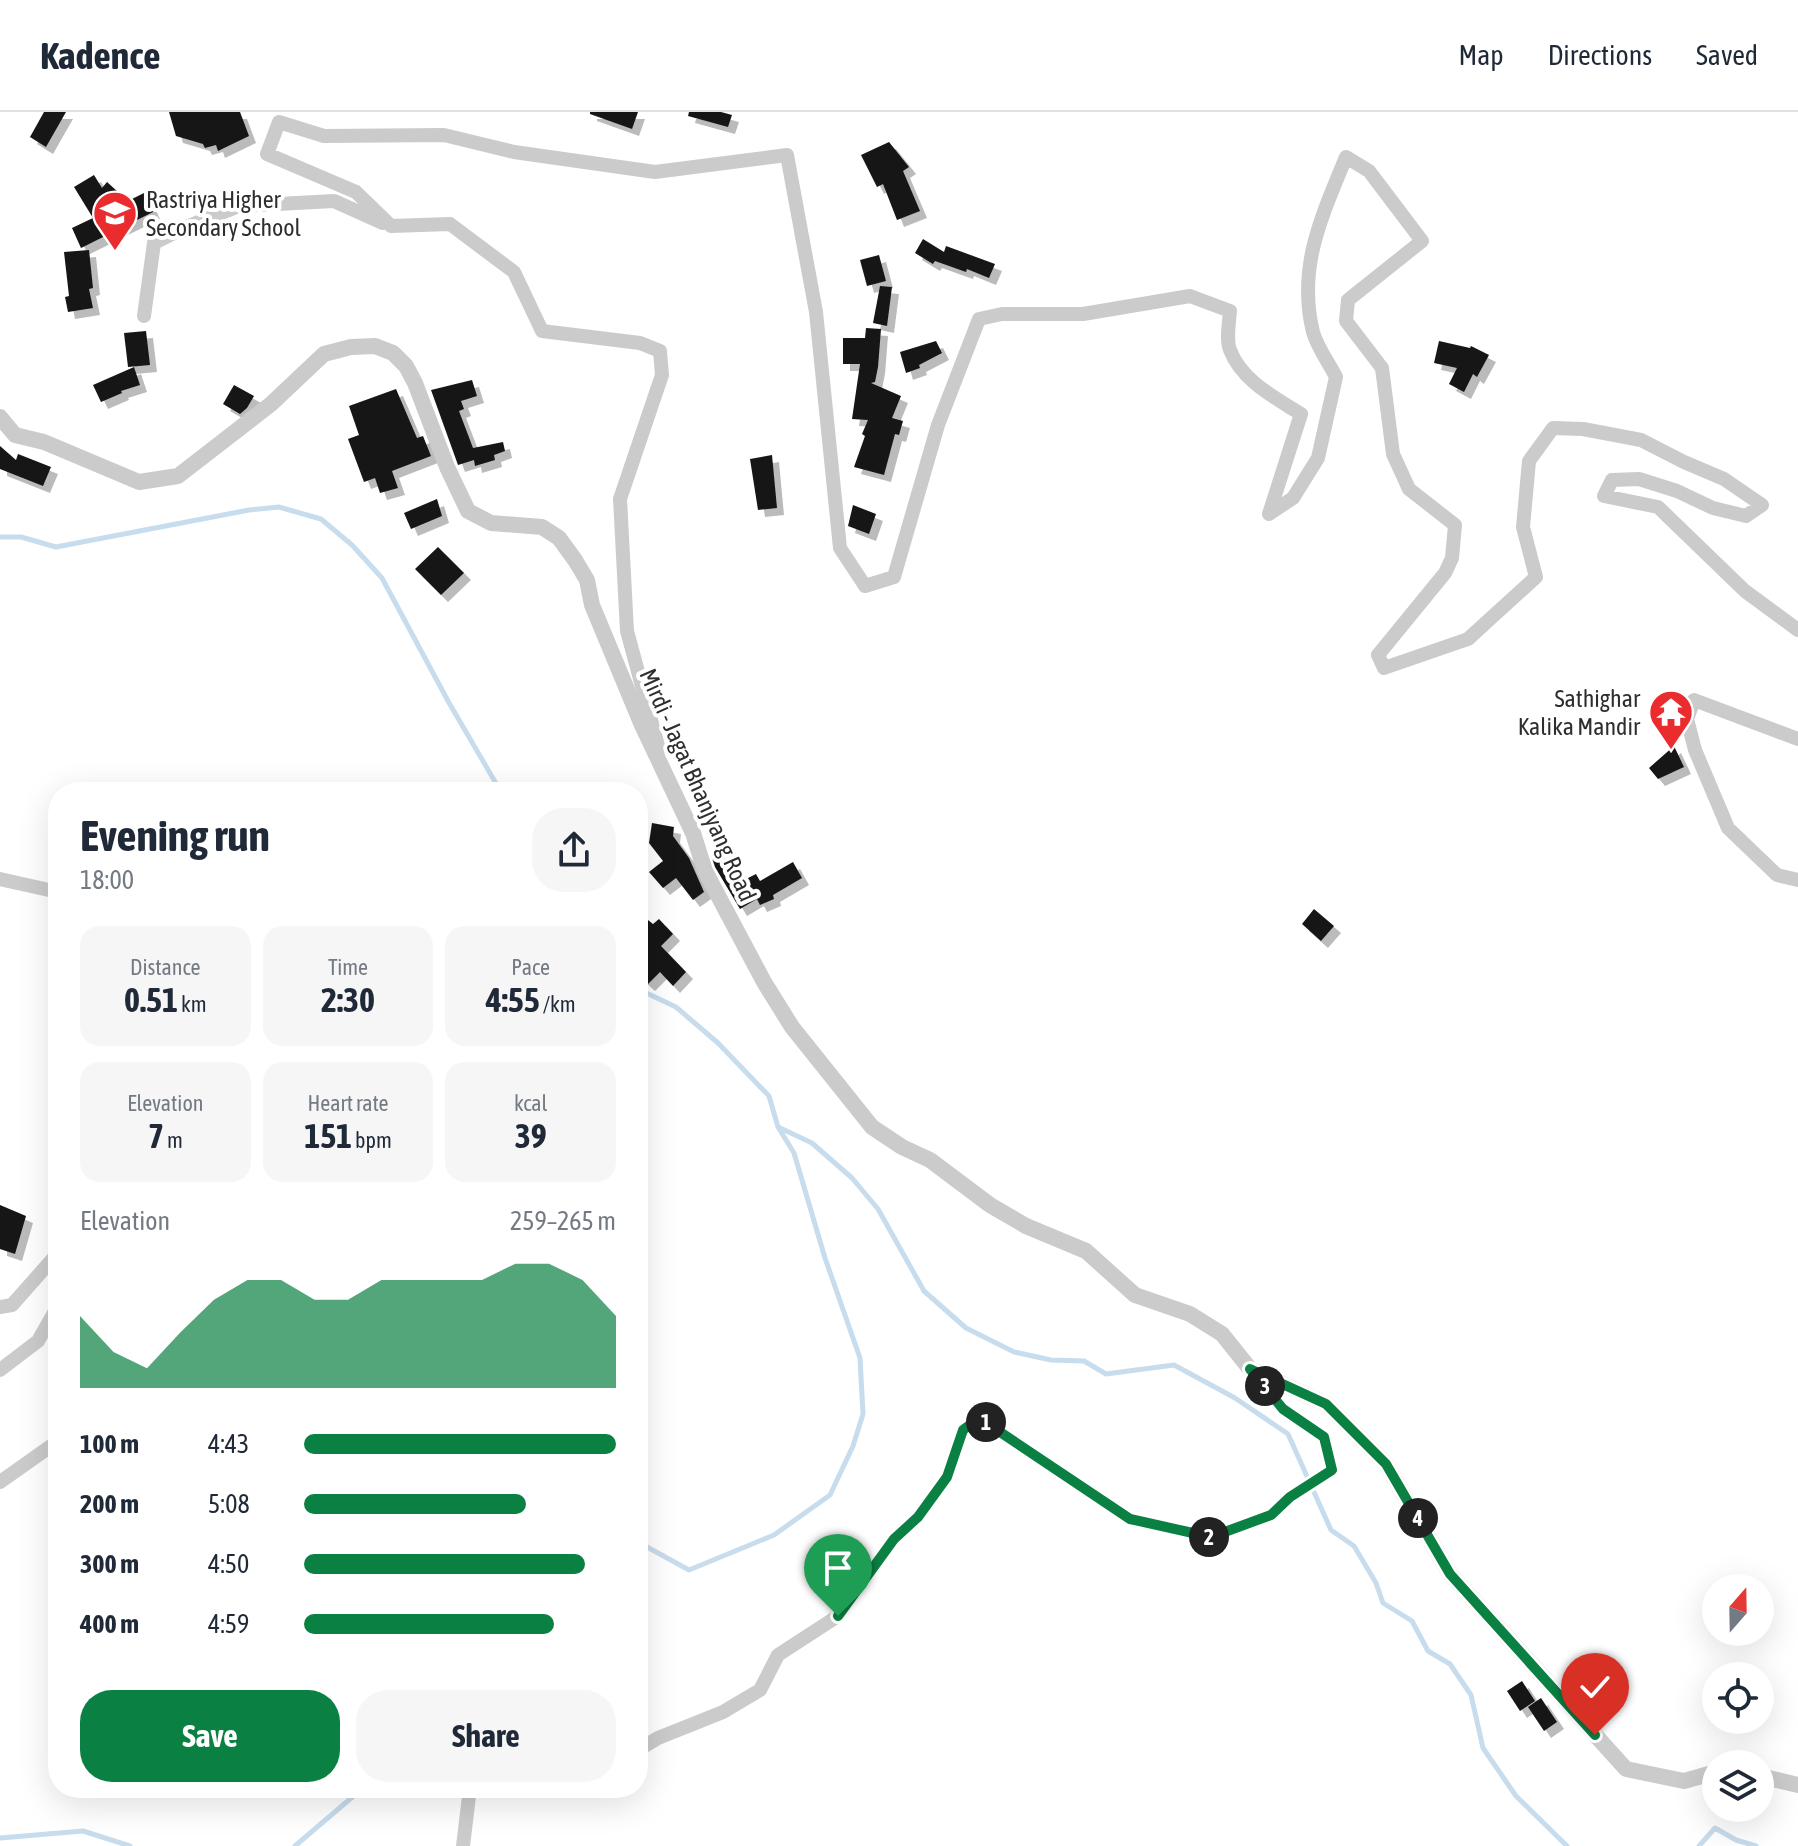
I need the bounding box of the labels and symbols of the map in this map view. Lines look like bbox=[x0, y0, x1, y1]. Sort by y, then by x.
place label: Rastriya Higher Secondary School bbox=[146, 186, 302, 241]
school or university icon: Rastriya Higher Secondary School bbox=[91, 189, 139, 252]
street label: Mirdi - Jagat Bhanjyang Road bbox=[635, 665, 761, 905]
place label: Sathighar Kalika Mandir bbox=[1518, 685, 1641, 740]
temple icon: Sathighar Kalika Mandir bbox=[1647, 688, 1695, 751]
pin: 3 bbox=[1245, 1366, 1285, 1406]
pin: 1 bbox=[966, 1402, 1006, 1442]
pin: 4 bbox=[1398, 1498, 1438, 1538]
pin: 2 bbox=[1189, 1517, 1229, 1557]
pin bbox=[804, 1534, 872, 1616]
north arrow bbox=[1702, 1574, 1774, 1646]
pin bbox=[1561, 1653, 1629, 1735]

